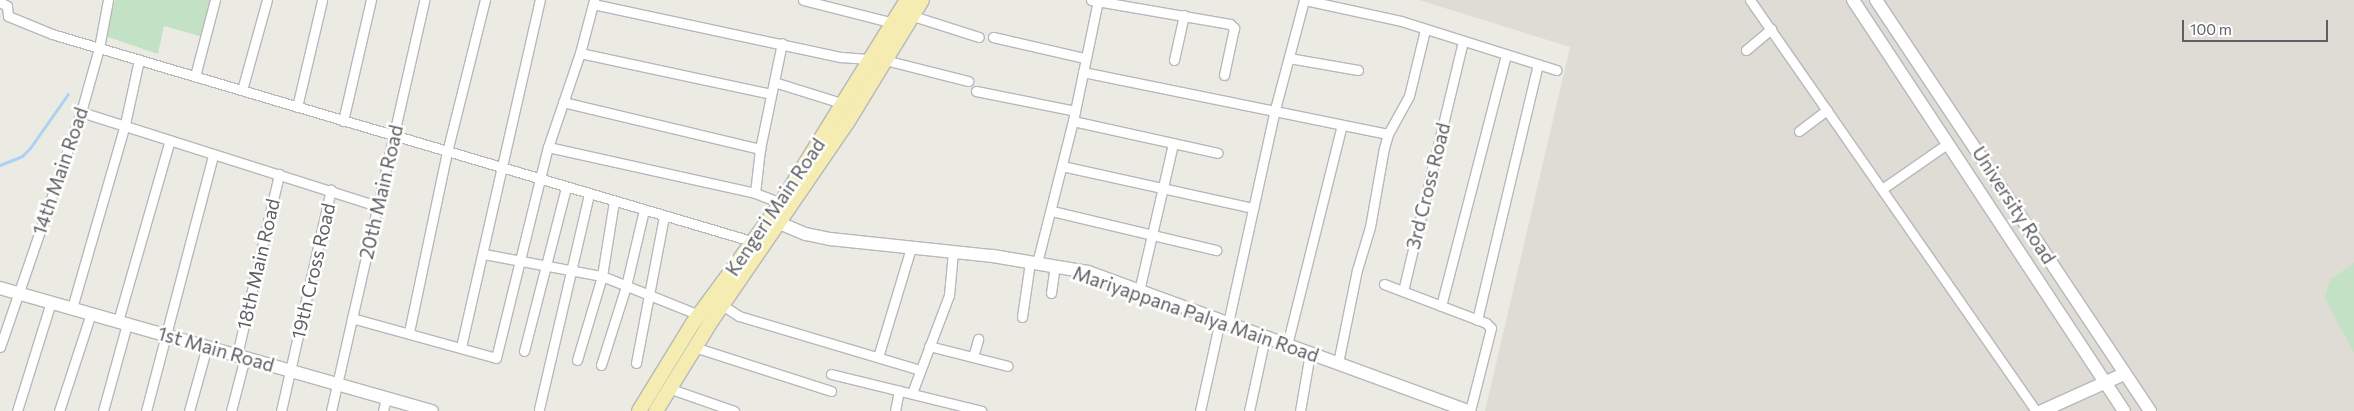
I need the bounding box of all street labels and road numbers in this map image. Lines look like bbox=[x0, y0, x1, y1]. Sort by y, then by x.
street label: 14th Main Road bbox=[27, 104, 93, 238]
street label: 3rd Cross Road bbox=[1401, 120, 1455, 252]
street label: 20th Main Road bbox=[354, 123, 408, 261]
street label: Kengeri Main Road bbox=[721, 134, 829, 280]
street label: University Road bbox=[1968, 142, 2060, 268]
street label: 18th Main Road bbox=[232, 196, 284, 332]
street label: 19th Cross Road bbox=[286, 201, 340, 341]
street label: Mariyappana Palya Main Road bbox=[1070, 261, 1322, 367]
street label: 1st Main Road bbox=[155, 322, 277, 376]

